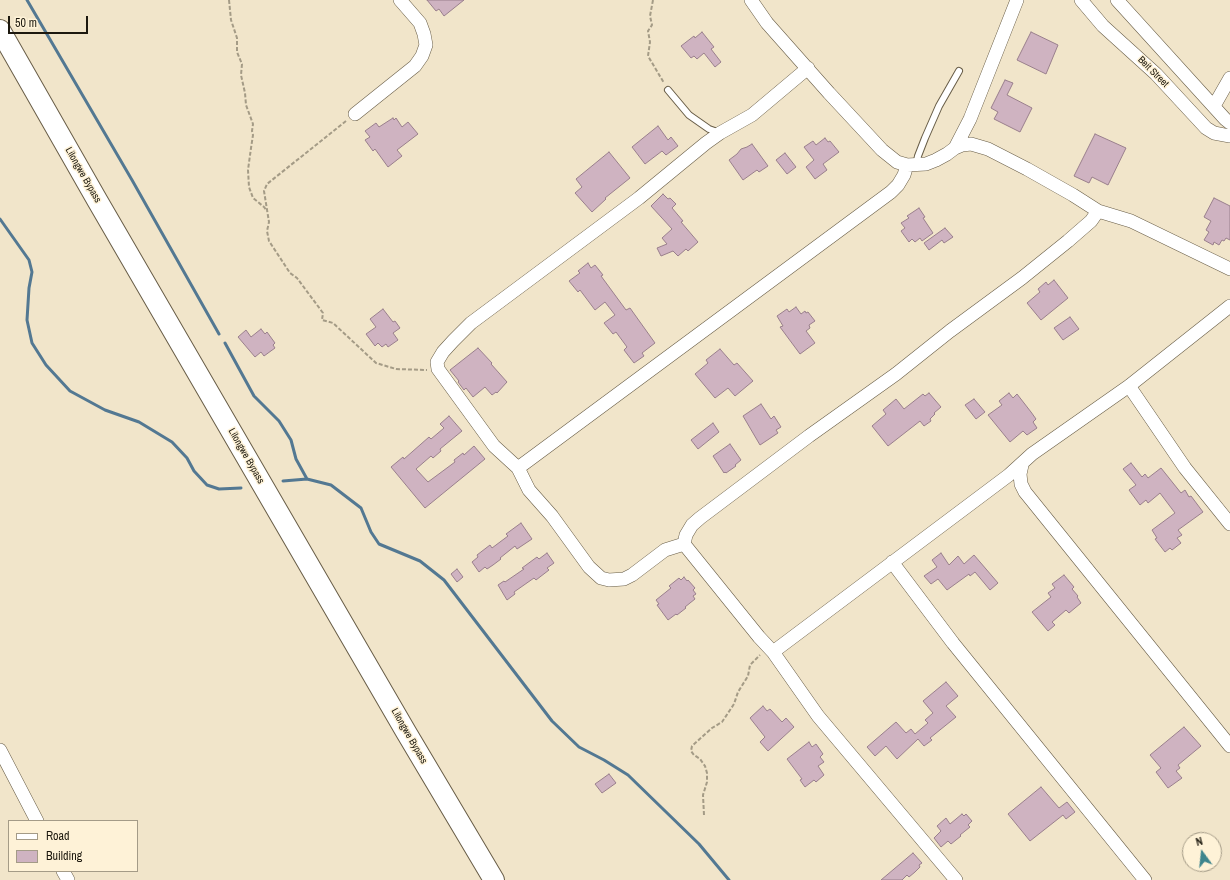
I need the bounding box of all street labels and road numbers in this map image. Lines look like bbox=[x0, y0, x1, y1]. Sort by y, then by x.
street label: Beit Street bbox=[1135, 54, 1171, 90]
street label: Lilongwe Bypass bbox=[62, 145, 104, 205]
street label: Lilongwe Bypass bbox=[225, 426, 267, 486]
street label: Lilongwe Bypass bbox=[388, 706, 430, 766]

